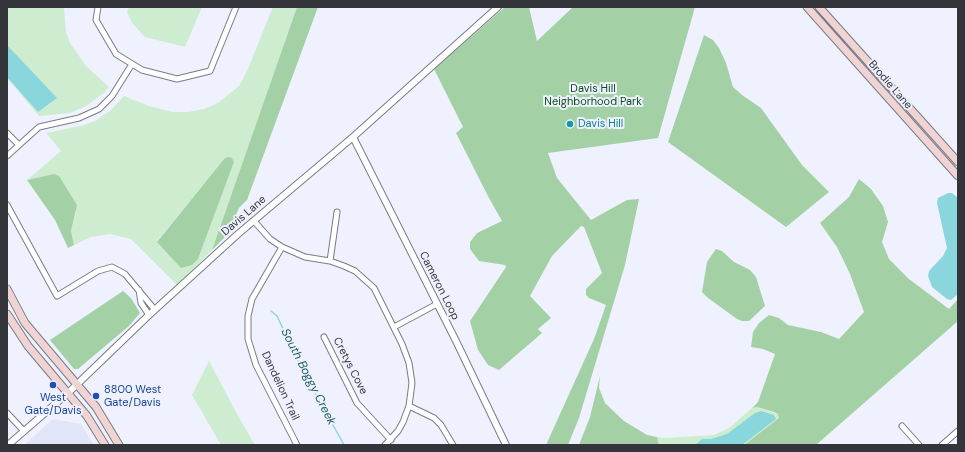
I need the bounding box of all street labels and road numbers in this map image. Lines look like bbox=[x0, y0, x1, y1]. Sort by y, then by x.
street label: Brodie Lane bbox=[865, 58, 915, 112]
street label: Davis Lane bbox=[219, 193, 269, 239]
street label: Cameron Loop bbox=[416, 250, 462, 322]
street label: Cretys Cove bbox=[330, 335, 370, 397]
street label: Dandelion Trail bbox=[258, 349, 302, 423]

